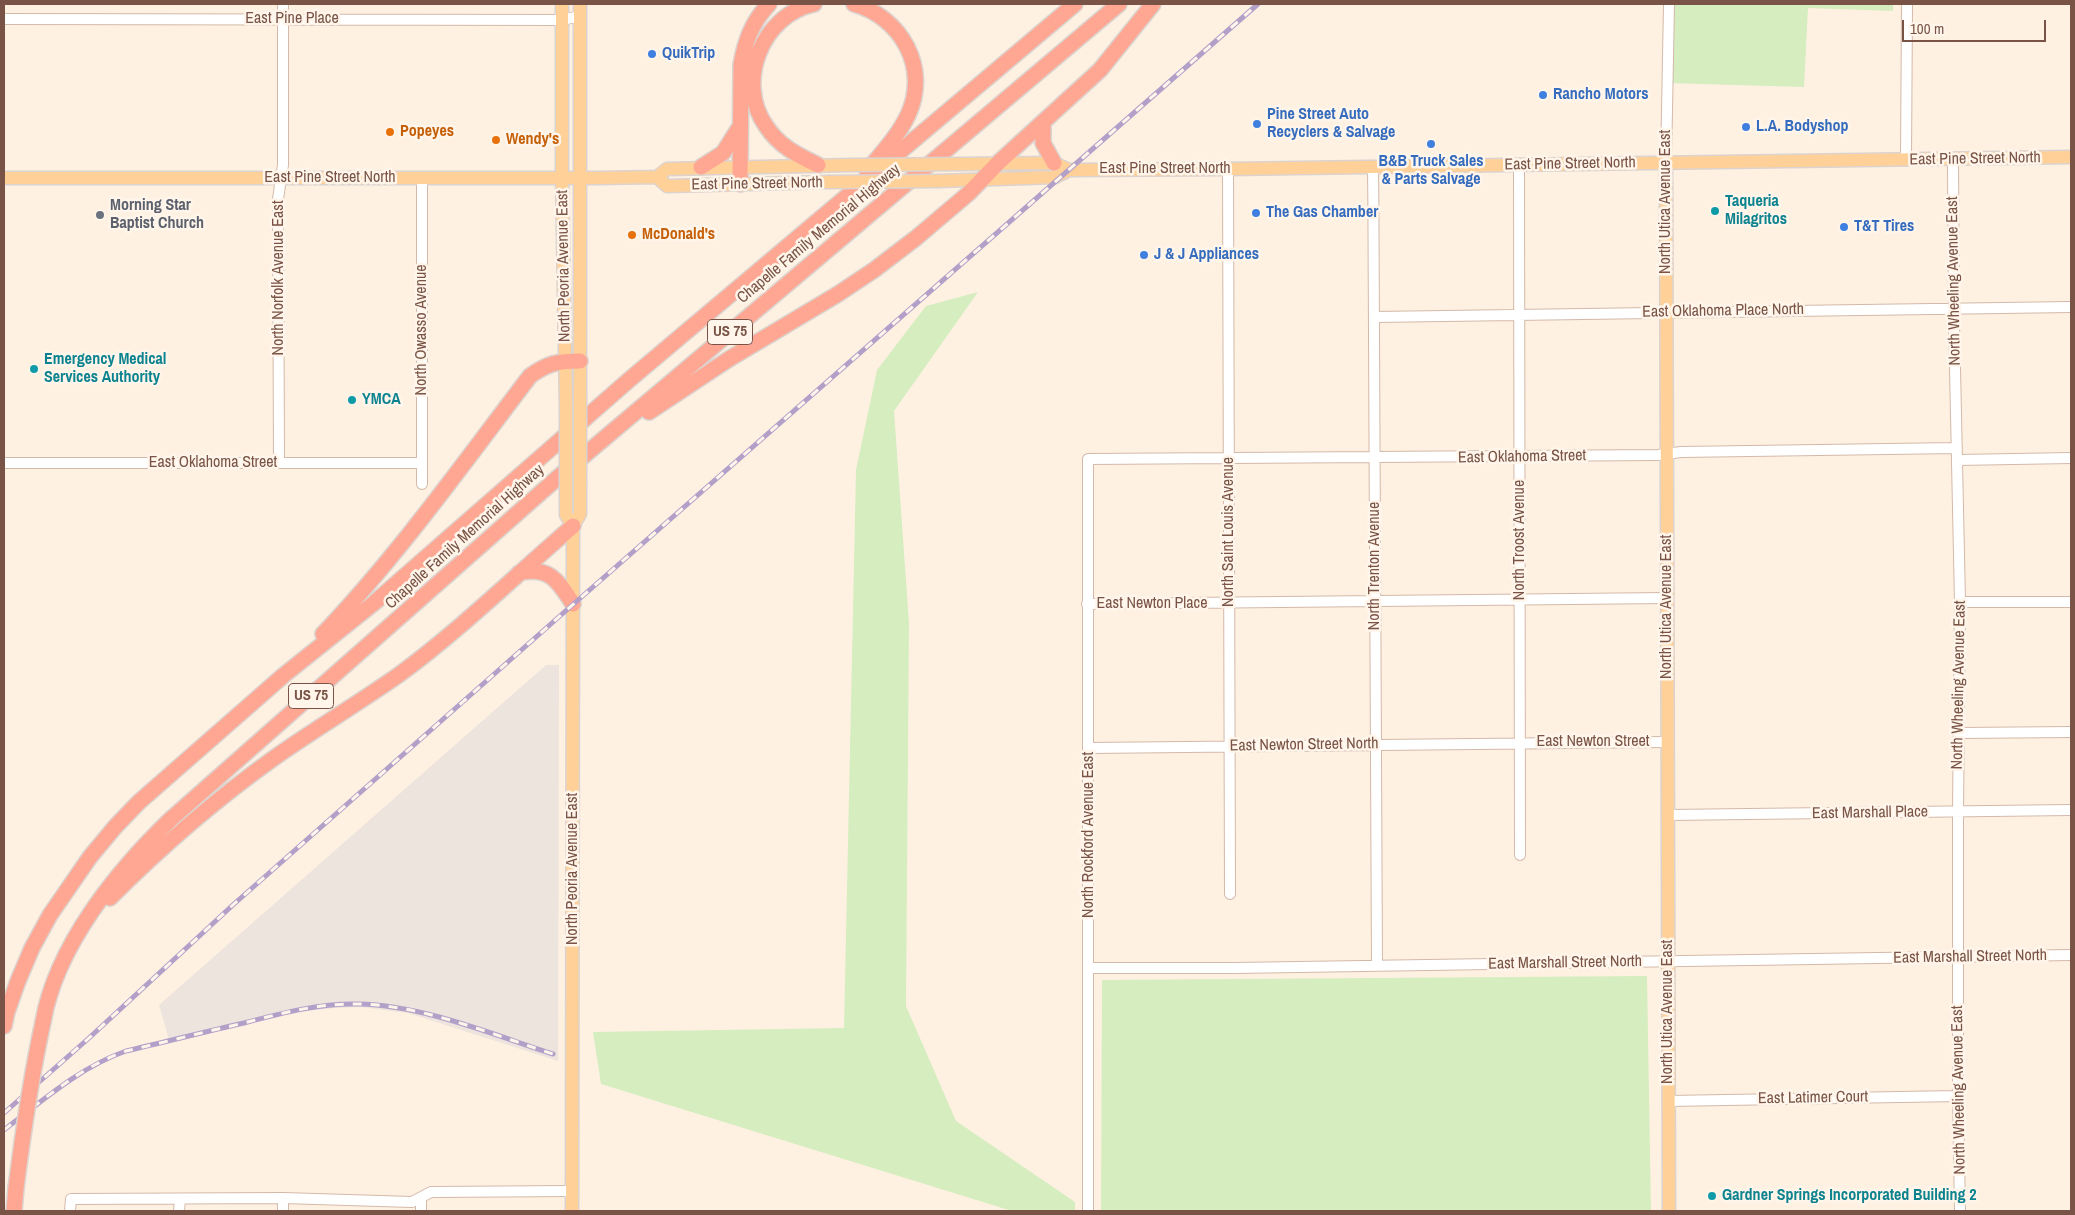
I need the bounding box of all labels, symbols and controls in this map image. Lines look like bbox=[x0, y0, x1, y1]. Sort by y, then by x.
street label: East Pine Place bbox=[245, 9, 339, 29]
scale bar bbox=[1905, 10, 2049, 42]
text: 100 m bbox=[1910, 18, 1944, 39]
place label: QuikTrip bbox=[662, 44, 715, 64]
marker: QuikTrip bbox=[646, 48, 658, 60]
place label: Rancho Motors bbox=[1553, 85, 1648, 105]
marker: Rancho Motors bbox=[1537, 89, 1549, 101]
place label: Pine Street Auto Recyclers & Salvage bbox=[1267, 105, 1395, 143]
place label: L.A. Bodyshop bbox=[1756, 117, 1849, 137]
marker: Pine Street Auto Recyclers & Salvage bbox=[1251, 118, 1263, 130]
marker: L.A. Bodyshop bbox=[1740, 121, 1752, 133]
place label: Popeyes bbox=[400, 122, 454, 142]
marker: Popeyes bbox=[384, 126, 396, 138]
place label: Wendy's bbox=[506, 130, 559, 150]
street label: North Utica Avenue East bbox=[1656, 130, 1676, 274]
marker: Wendy's bbox=[490, 134, 502, 146]
marker: B&B Truck Sales & Parts Salvage bbox=[1425, 138, 1437, 150]
street label: East Pine Street North bbox=[1909, 148, 2041, 170]
place label: B&B Truck Sales & Parts Salvage bbox=[1378, 152, 1484, 190]
street label: East Pine Street North bbox=[1504, 153, 1636, 175]
street label: East Pine Street North bbox=[1099, 159, 1231, 179]
street label: Chapelle Family Memorial Highway bbox=[733, 160, 905, 308]
street label: East Pine Street North bbox=[264, 168, 396, 188]
street label: East Pine Street North bbox=[691, 173, 823, 195]
street label: North Peoria Avenue East bbox=[553, 190, 575, 342]
place label: Taqueria Milagritos bbox=[1725, 192, 1787, 230]
place label: Morning Star Baptist Church bbox=[110, 196, 204, 234]
street label: North Wheeling Avenue East bbox=[1943, 196, 1965, 366]
street label: North Norfolk Avenue East bbox=[269, 200, 289, 356]
place label: The Gas Chamber bbox=[1266, 203, 1378, 223]
marker: Taqueria Milagritos bbox=[1709, 205, 1721, 217]
marker: The Gas Chamber bbox=[1250, 207, 1262, 219]
marker: Morning Star Baptist Church bbox=[94, 209, 106, 221]
place label: T&T Tires bbox=[1854, 217, 1914, 237]
marker: T&T Tires bbox=[1838, 221, 1850, 233]
place label: McDonald's bbox=[642, 225, 715, 245]
marker: McDonald's bbox=[626, 229, 638, 241]
place label: J & J Appliances bbox=[1154, 245, 1259, 265]
marker: J & J Appliances bbox=[1138, 249, 1150, 261]
street label: North Owasso Avenue bbox=[412, 264, 432, 396]
street label: East Oklahoma Place North bbox=[1642, 300, 1804, 322]
road number: US 75 bbox=[708, 320, 752, 344]
place label: Emergency Medical Services Authority bbox=[44, 350, 167, 388]
marker: Emergency Medical Services Authority bbox=[28, 363, 40, 375]
place label: YMCA bbox=[362, 390, 401, 410]
marker: YMCA bbox=[346, 394, 358, 406]
street label: East Oklahoma Street bbox=[1458, 446, 1586, 468]
street label: East Oklahoma Street bbox=[149, 453, 277, 473]
street label: North Saint Louis Avenue bbox=[1219, 457, 1239, 607]
street label: Chapelle Family Memorial Highway bbox=[382, 461, 548, 613]
street label: North Troost Avenue bbox=[1510, 480, 1530, 600]
street label: North Trenton Avenue bbox=[1365, 502, 1385, 630]
street label: North Utica Avenue East bbox=[1657, 535, 1677, 679]
street label: East Newton Place bbox=[1097, 594, 1207, 614]
street label: North Wheeling Avenue East bbox=[1948, 600, 1970, 770]
road number: US 75 bbox=[288, 684, 334, 708]
street label: East Newton Street bbox=[1536, 732, 1650, 752]
street label: East Newton Street North bbox=[1229, 734, 1379, 756]
street label: North Rockford Avenue East bbox=[1079, 752, 1099, 918]
street label: North Peoria Avenue East bbox=[563, 793, 583, 945]
street label: East Marshall Place bbox=[1812, 802, 1928, 824]
street label: North Utica Avenue East bbox=[1658, 940, 1678, 1084]
street label: East Marshall Street North bbox=[1893, 946, 2047, 968]
street label: East Marshall Street North bbox=[1488, 952, 1642, 974]
street label: North Wheeling Avenue East bbox=[1948, 1005, 1970, 1175]
street label: East Latimer Court bbox=[1758, 1087, 1868, 1109]
place label: Gardner Springs Incorporated Building 2 bbox=[1722, 1186, 1976, 1206]
marker: Gardner Springs Incorporated Building 2 bbox=[1706, 1190, 1718, 1202]

